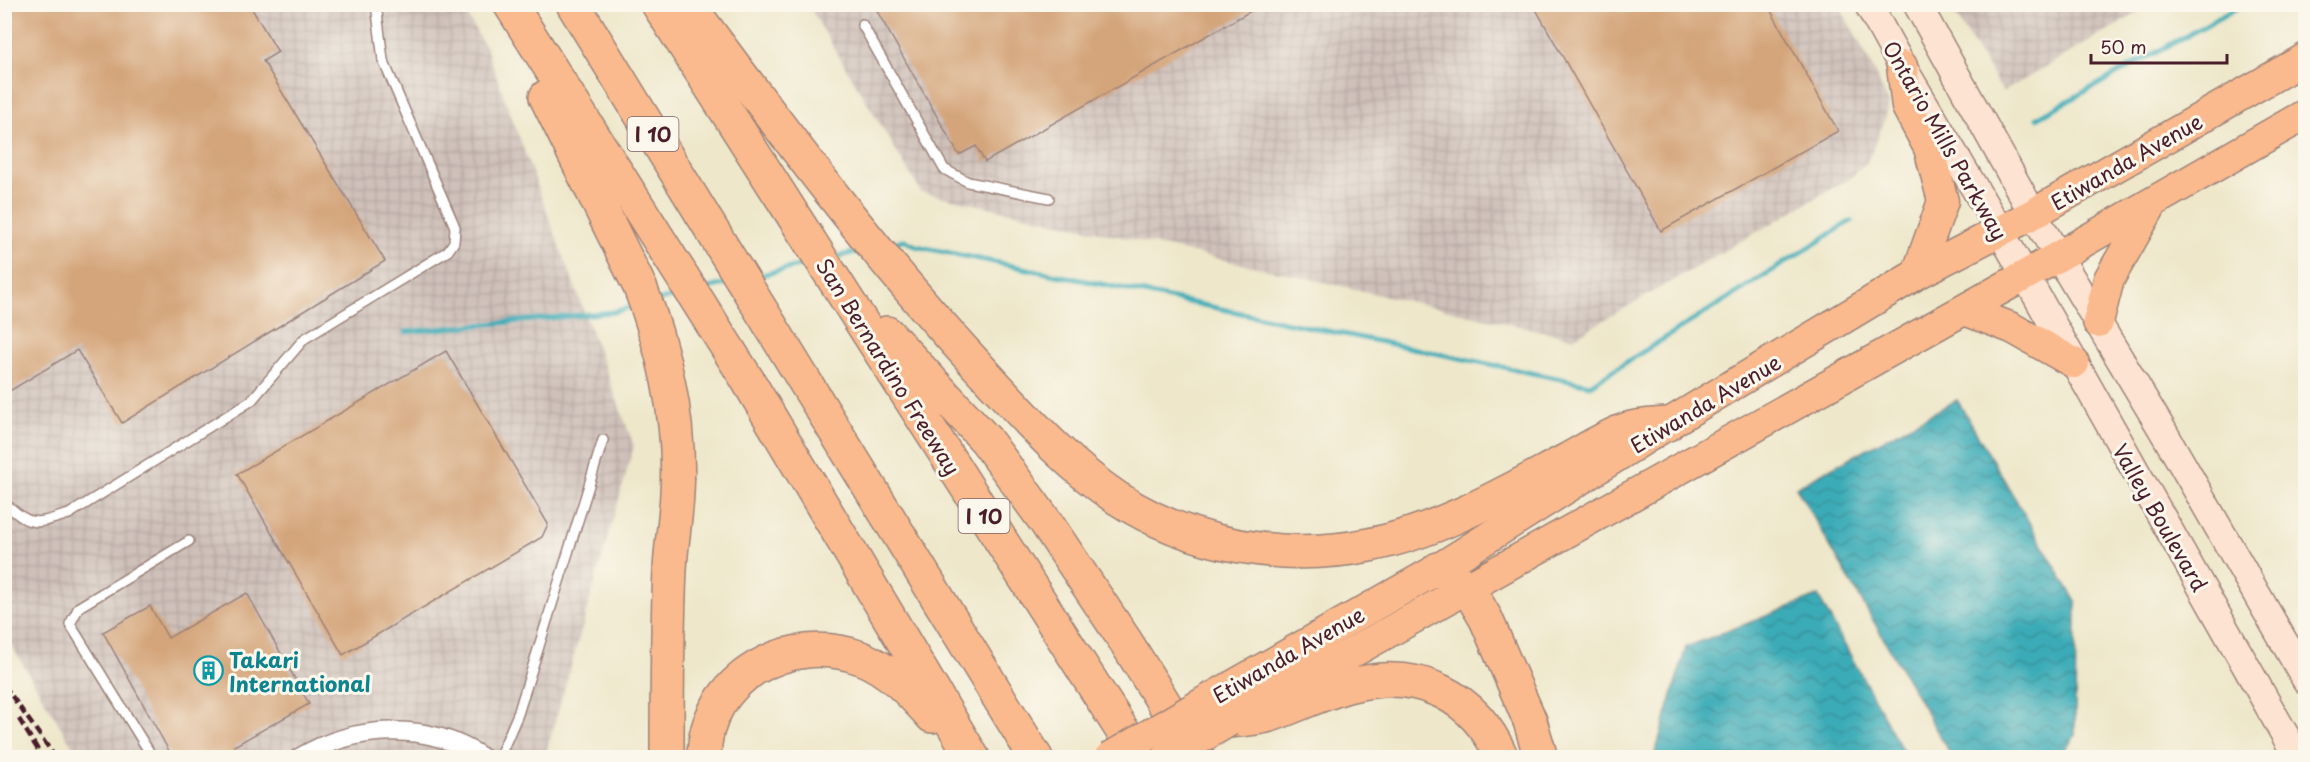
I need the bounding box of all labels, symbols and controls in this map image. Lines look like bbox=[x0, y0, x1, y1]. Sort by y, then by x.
scale bar bbox=[2091, 27, 2228, 65]
text: 50 m bbox=[2100, 33, 2147, 60]
street label: Ontario Mills Parkway bbox=[1876, 34, 2016, 246]
street label: Etiwanda Avenue bbox=[2044, 105, 2208, 217]
road number: I 10 bbox=[628, 117, 678, 151]
street label: San Bernardino Freeway bbox=[809, 251, 969, 481]
street label: Etiwanda Avenue bbox=[1624, 345, 1786, 461]
street label: Valley Boulevard bbox=[2106, 437, 2216, 597]
road number: I 10 bbox=[958, 499, 1010, 533]
street label: Etiwanda Avenue bbox=[1206, 598, 1370, 710]
place label: Takari International bbox=[229, 643, 370, 699]
building icon: Takari International bbox=[192, 655, 224, 687]

